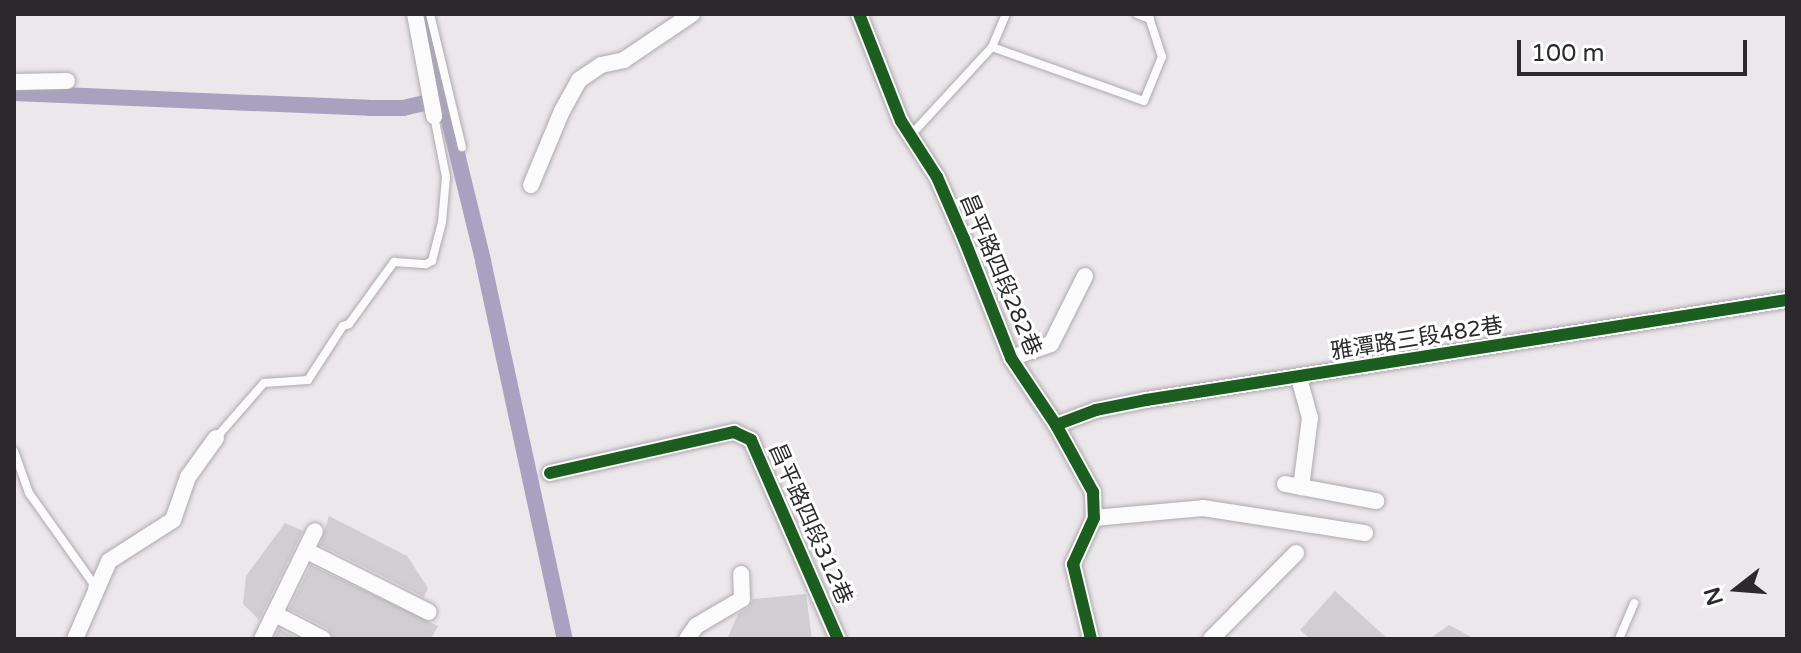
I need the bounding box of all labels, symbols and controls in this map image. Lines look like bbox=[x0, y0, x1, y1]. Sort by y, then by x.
scale bar bbox=[1521, 24, 1751, 74]
text: 100 m bbox=[1531, 39, 1605, 68]
street label: 昌平路四段282巷 bbox=[954, 190, 1046, 360]
street label: 雅潭路三段482巷 bbox=[1329, 312, 1505, 366]
street label: 昌平路四段312巷 bbox=[763, 439, 857, 609]
north arrow bbox=[1697, 549, 1777, 629]
text: N bbox=[1699, 584, 1729, 608]

